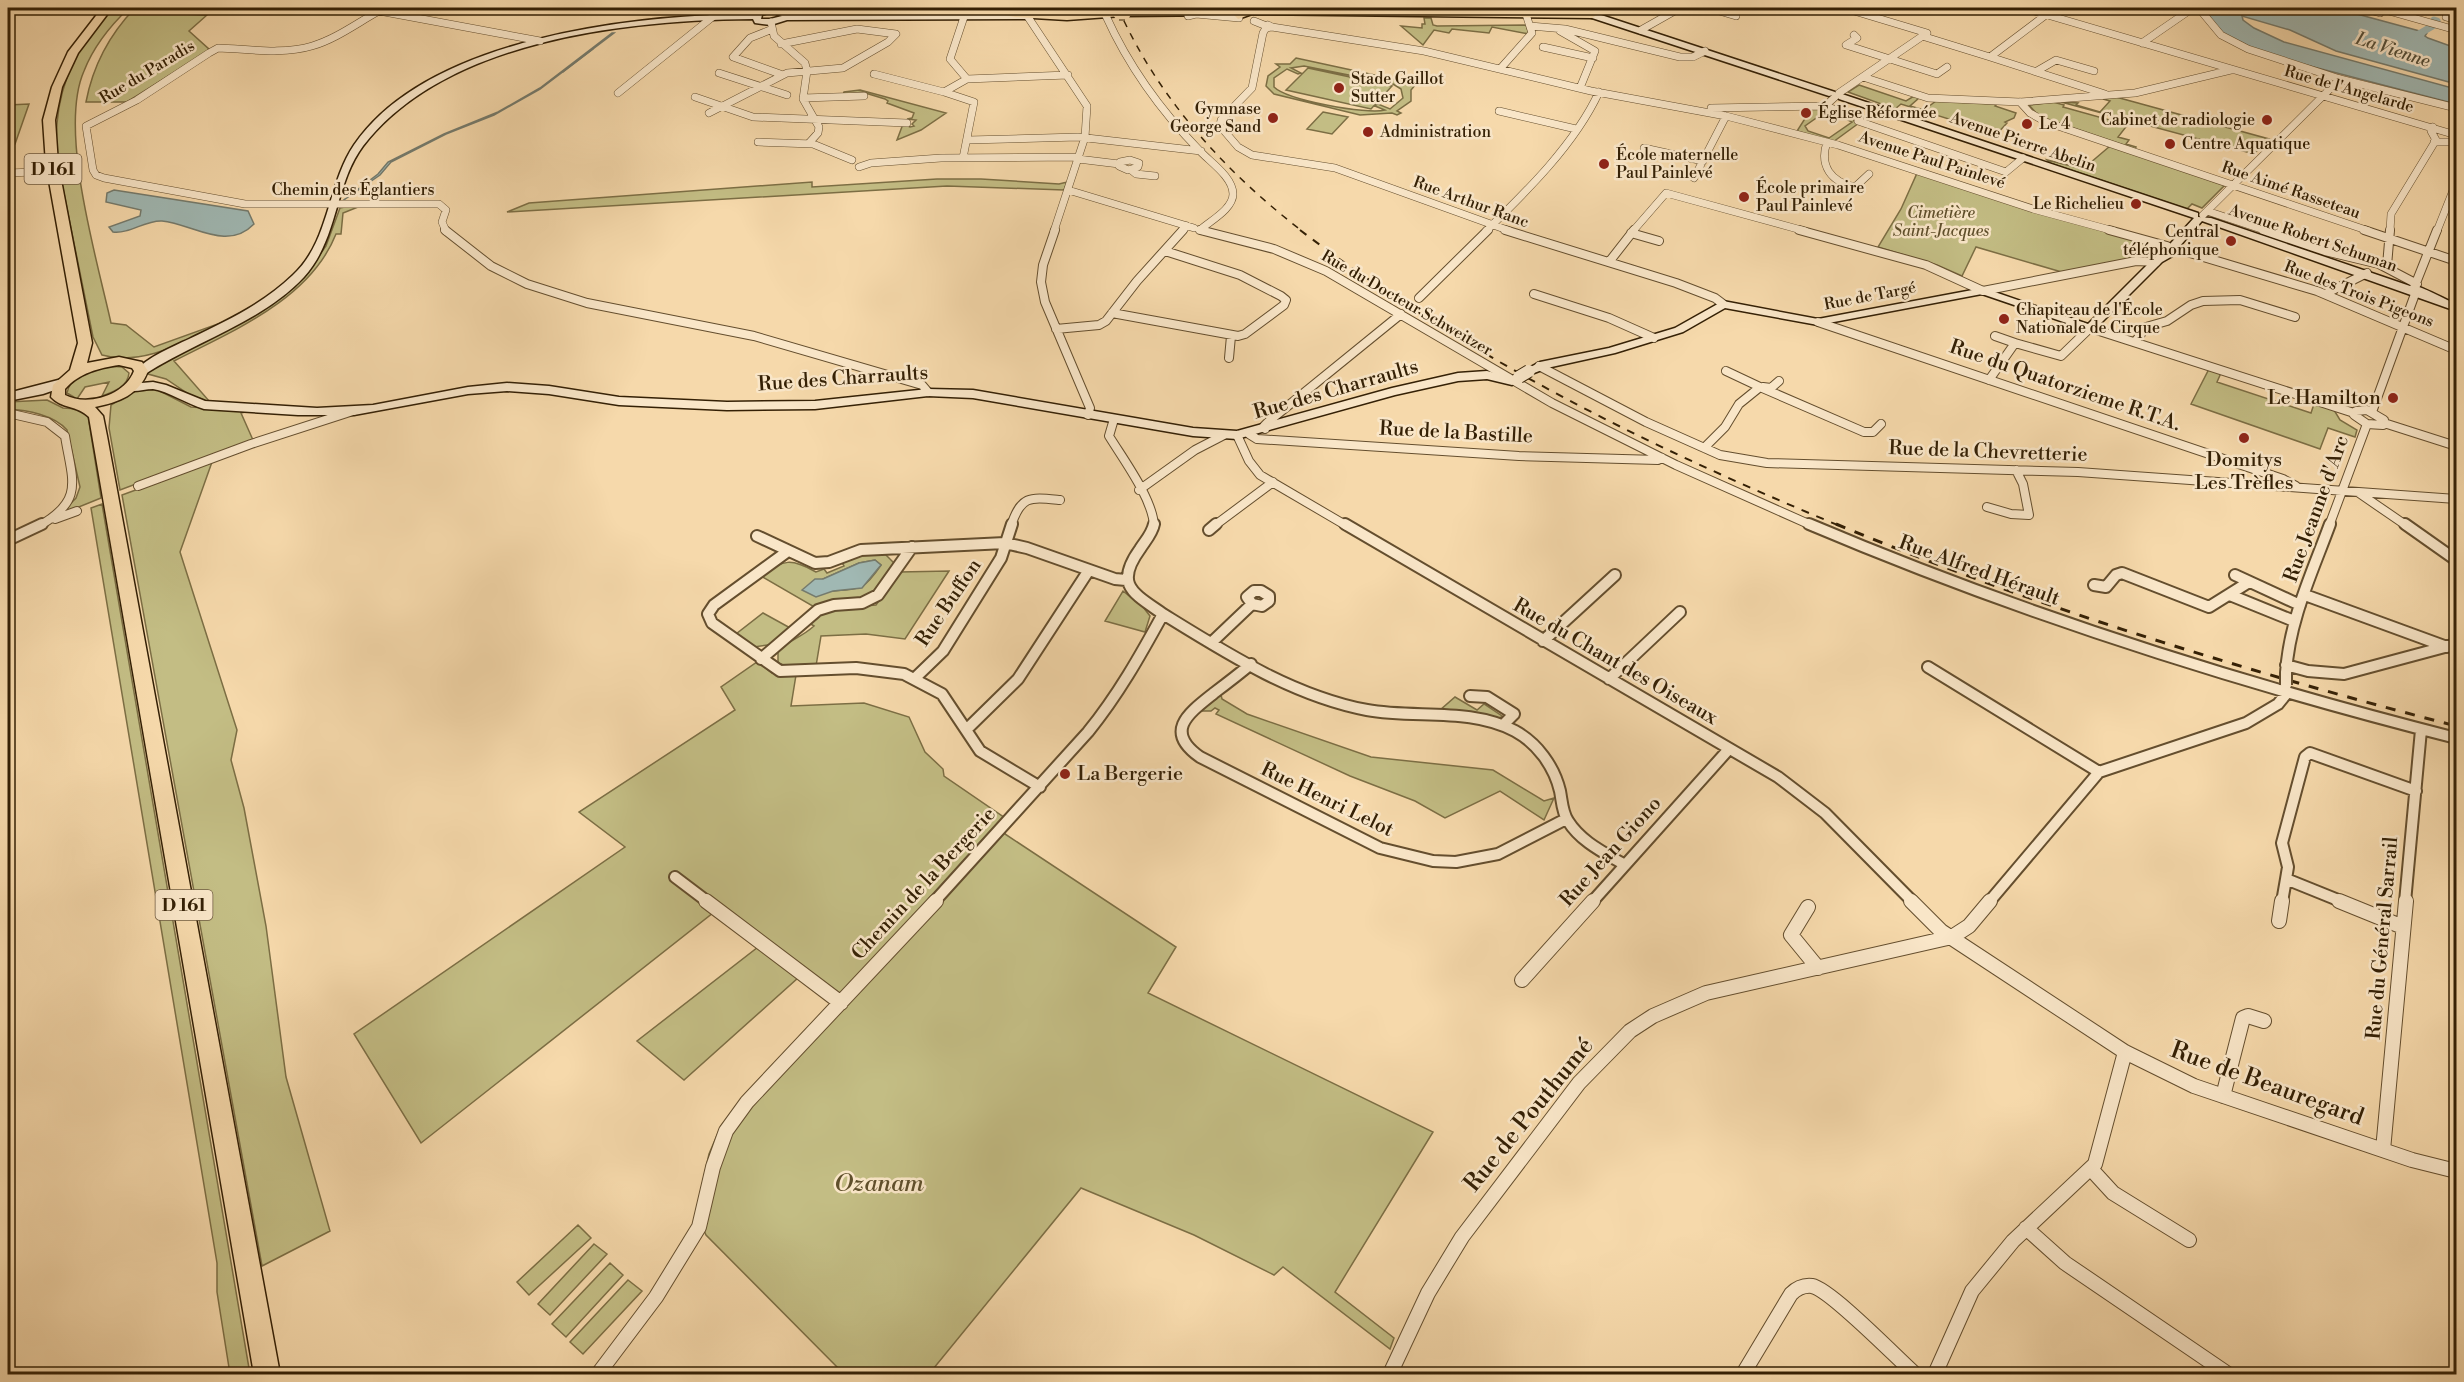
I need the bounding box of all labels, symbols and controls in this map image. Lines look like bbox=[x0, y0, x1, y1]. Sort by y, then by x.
water label: La Vienne bbox=[2352, 27, 2434, 73]
street label: Rue du Paradis bbox=[96, 36, 198, 108]
street label: Rue de l'Angelarde bbox=[2282, 61, 2416, 117]
place label: Stade Gaillot Sutter bbox=[1351, 69, 1444, 107]
marker: Stade Gaillot Sutter bbox=[1332, 81, 1346, 95]
place label: Gymnase George Sand bbox=[1170, 99, 1261, 137]
place label: Église Réformée bbox=[1818, 101, 1937, 123]
marker: Église Réformée bbox=[1799, 106, 1813, 120]
street label: Avenue Pierre Abelin bbox=[1946, 107, 2099, 177]
place label: Cabinet de radiologie bbox=[2101, 110, 2255, 130]
marker: Gymnase George Sand bbox=[1266, 111, 1280, 125]
marker: Cabinet de radiologie bbox=[2260, 113, 2274, 127]
place label: Le 4 bbox=[2039, 114, 2071, 134]
marker: Le 4 bbox=[2020, 117, 2034, 131]
place label: Administration bbox=[1379, 122, 1492, 142]
marker: Administration bbox=[1361, 125, 1375, 139]
street label: Avenue Paul Painlevé bbox=[1855, 127, 2008, 193]
place label: Centre Aquatique bbox=[2182, 134, 2310, 154]
marker: Centre Aquatique bbox=[2163, 137, 2177, 151]
place label: École maternelle Paul Painlevé bbox=[1616, 143, 1738, 183]
road number: D 161 bbox=[25, 154, 82, 184]
marker: École maternelle Paul Painlevé bbox=[1597, 157, 1611, 171]
street label: Rue Aimé Rasseteau bbox=[2219, 157, 2363, 223]
street label: Rue Arthur Ranc bbox=[1410, 172, 1532, 232]
place label: École primaire Paul Painlevé bbox=[1756, 176, 1864, 216]
street label: Chemin des Églantiers bbox=[272, 178, 434, 200]
marker: École primaire Paul Painlevé bbox=[1737, 190, 1751, 204]
place label: Le Richelieu bbox=[2033, 194, 2124, 214]
marker: Le Richelieu bbox=[2129, 197, 2143, 211]
street label: Avenue Robert Schuman bbox=[2225, 199, 2400, 276]
park label: Cimetière Saint-Jacques bbox=[1893, 203, 1989, 241]
place label: Central téléphonique bbox=[2123, 222, 2219, 260]
marker: Central téléphonique bbox=[2224, 234, 2238, 248]
street label: Rue du Docteur Schweitzer bbox=[1318, 246, 1496, 360]
street label: Rue des Trois Pigeons bbox=[2281, 256, 2437, 332]
street label: Rue de Targé bbox=[1822, 277, 1918, 315]
place label: Chapiteau de l'École Nationale de Cirque bbox=[2016, 298, 2163, 338]
marker: Chapiteau de l'École Nationale de Cirque bbox=[1997, 312, 2011, 326]
street label: Rue du Quatorzieme R.T.A. bbox=[1946, 335, 2184, 437]
street label: Rue des Charraults bbox=[1251, 354, 1421, 426]
street label: Rue des Charraults bbox=[757, 361, 929, 397]
place label: Le Hamilton bbox=[2267, 386, 2381, 411]
marker: Le Hamilton bbox=[2386, 391, 2400, 405]
street label: Rue de la Bastille bbox=[1378, 416, 1534, 450]
marker: Domitys Les Trèfles bbox=[2237, 431, 2251, 445]
street label: Rue Jeanne d'Arc bbox=[2279, 432, 2355, 586]
street label: Rue de la Chevretterie bbox=[1888, 436, 2088, 468]
place label: Domitys Les Trèfles bbox=[2195, 448, 2293, 496]
street label: Rue Alfred Hérault bbox=[1895, 530, 2063, 612]
street label: Rue Buffon bbox=[911, 554, 988, 652]
street label: Rue du Chant des Oiseaux bbox=[1508, 593, 1723, 731]
street label: Rue Henri Lelot bbox=[1257, 757, 1397, 843]
place label: La Bergerie bbox=[1077, 762, 1183, 787]
marker: La Bergerie bbox=[1058, 767, 1072, 781]
street label: Rue Jean Giono bbox=[1555, 792, 1667, 912]
street label: Chemin de la Bergerie bbox=[847, 802, 1001, 966]
street label: Rue du Général Sarrail bbox=[2362, 835, 2404, 1041]
road number: D 161 bbox=[156, 890, 213, 920]
street label: Rue de Pouthumé bbox=[1458, 1032, 1600, 1198]
street label: Rue de Beauregard bbox=[2166, 1035, 2368, 1133]
park label: Ozanam bbox=[834, 1169, 924, 1199]

